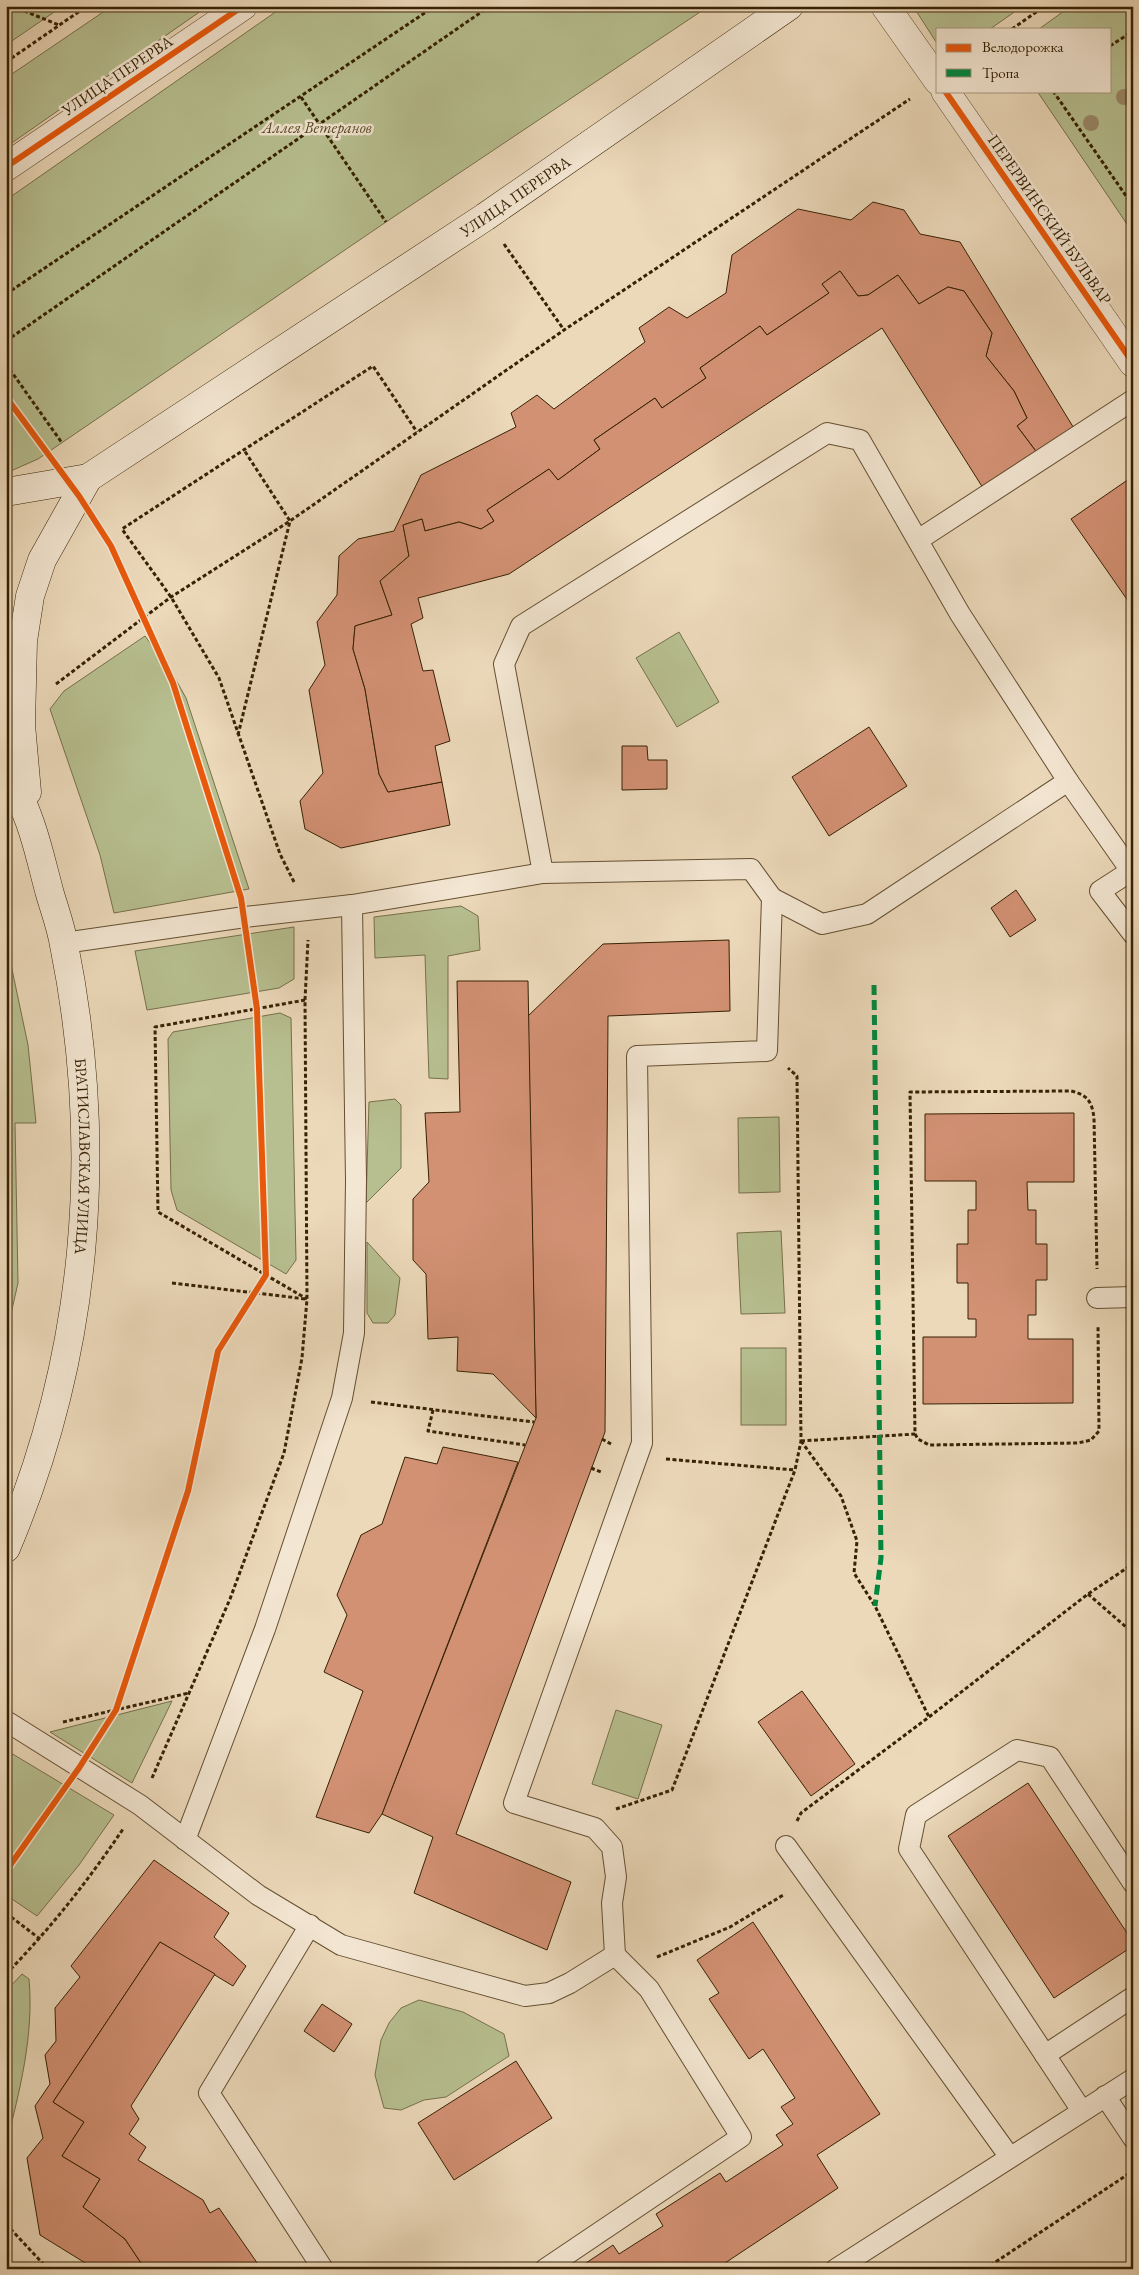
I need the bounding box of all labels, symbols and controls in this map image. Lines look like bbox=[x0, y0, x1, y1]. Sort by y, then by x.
legend bbox=[936, 28, 1112, 92]
street label: УЛИЦА ПЕРЕРВА bbox=[57, 30, 178, 121]
text: Велодорожка bbox=[982, 37, 1063, 56]
text: Тропа bbox=[982, 63, 1019, 82]
park label: Аллея Ветеранов bbox=[261, 117, 372, 138]
street label: ПЕРЕРВИНСКИЙ БУЛЬВАР bbox=[983, 130, 1116, 309]
street label: УЛИЦА ПЕРЕРВА bbox=[455, 150, 575, 242]
street label: БРАТИСЛАВСКАЯ УЛИЦА bbox=[70, 1057, 95, 1256]

